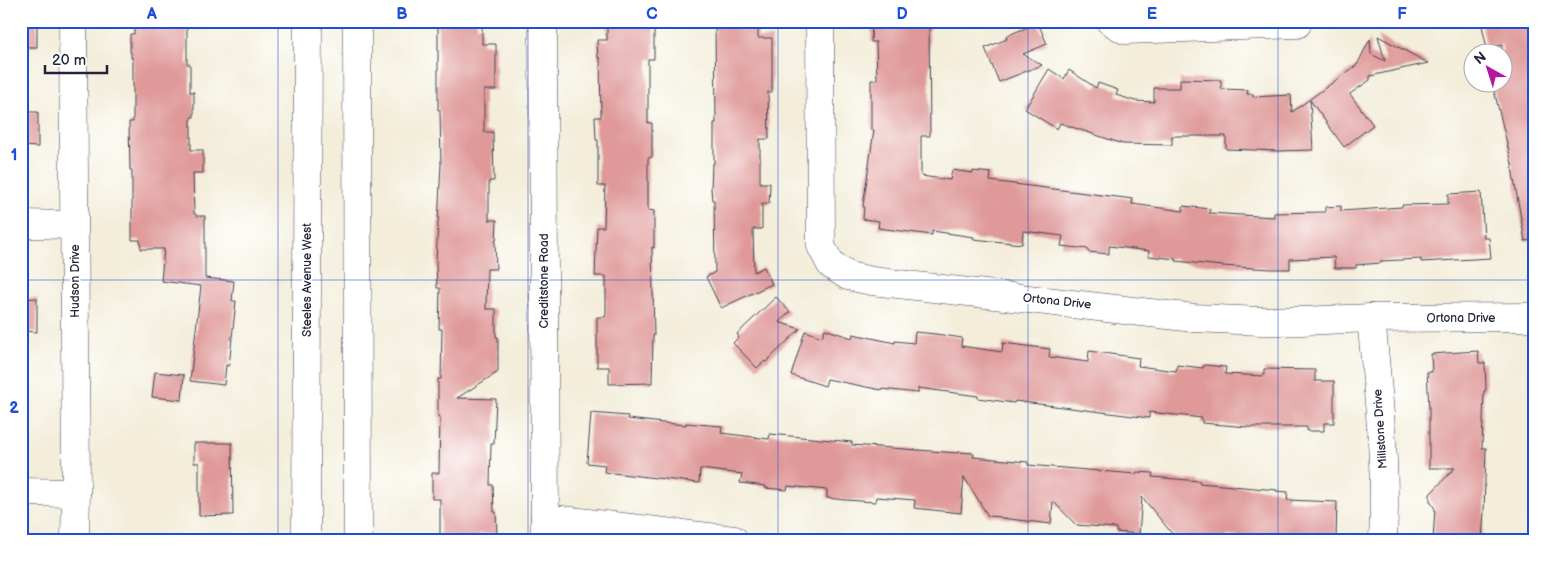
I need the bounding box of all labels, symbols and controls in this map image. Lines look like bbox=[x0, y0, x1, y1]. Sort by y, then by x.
text: A bbox=[146, 5, 157, 24]
text: B bbox=[396, 5, 408, 24]
text: C bbox=[646, 5, 658, 24]
text: D bbox=[896, 5, 908, 24]
text: E bbox=[1147, 5, 1157, 24]
text: F bbox=[1397, 5, 1407, 24]
scale bar bbox=[45, 42, 108, 74]
north arrow bbox=[1462, 42, 1512, 92]
text: N bbox=[1471, 48, 1490, 68]
text: 20 m bbox=[52, 51, 86, 70]
text: 1 bbox=[11, 146, 17, 165]
street label: Steeles Avenue West bbox=[300, 223, 315, 337]
street label: Creditstone Road bbox=[537, 233, 552, 329]
street label: Hudson Drive bbox=[68, 244, 83, 318]
street label: Ortona Drive bbox=[1022, 290, 1092, 313]
street label: Ortona Drive bbox=[1427, 311, 1495, 326]
street label: Millstone Drive bbox=[1370, 389, 1391, 469]
text: 2 bbox=[9, 399, 19, 418]

